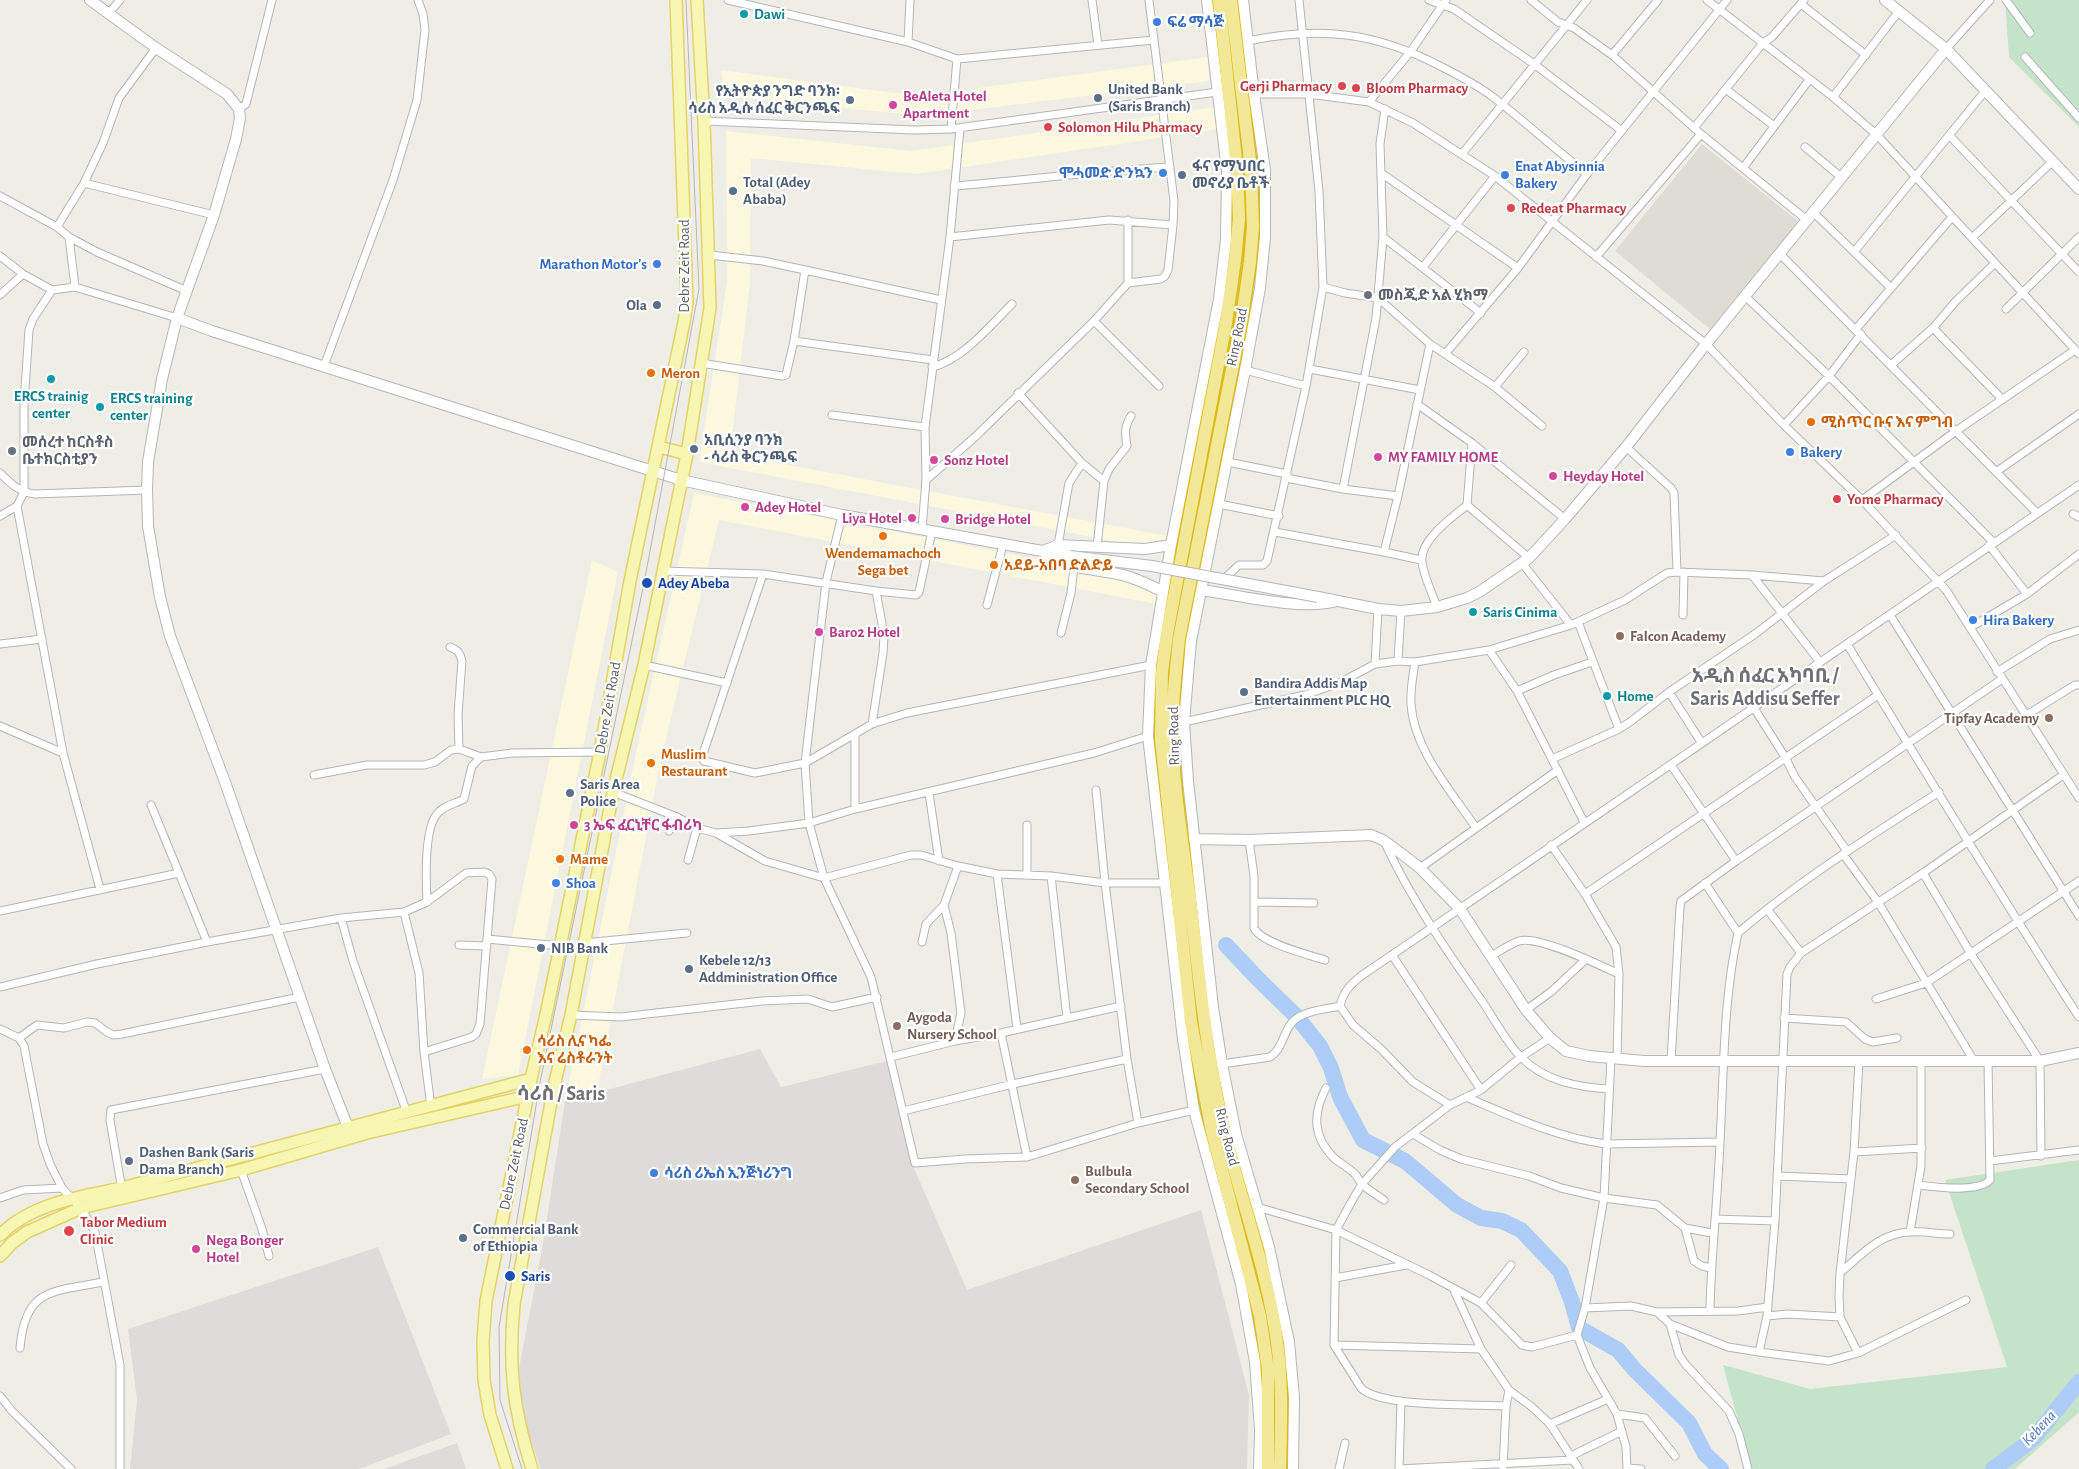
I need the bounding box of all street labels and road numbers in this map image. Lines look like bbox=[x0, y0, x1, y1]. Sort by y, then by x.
street label: Debre Zeit Road bbox=[675, 219, 693, 313]
street label: Ring Road bbox=[1223, 306, 1251, 368]
street label: Debre Zeit Road bbox=[591, 660, 625, 756]
street label: Ring Road bbox=[1164, 706, 1184, 766]
street label: Ring Road bbox=[1211, 1106, 1243, 1168]
street label: Debre Zeit Road bbox=[495, 1116, 533, 1212]

